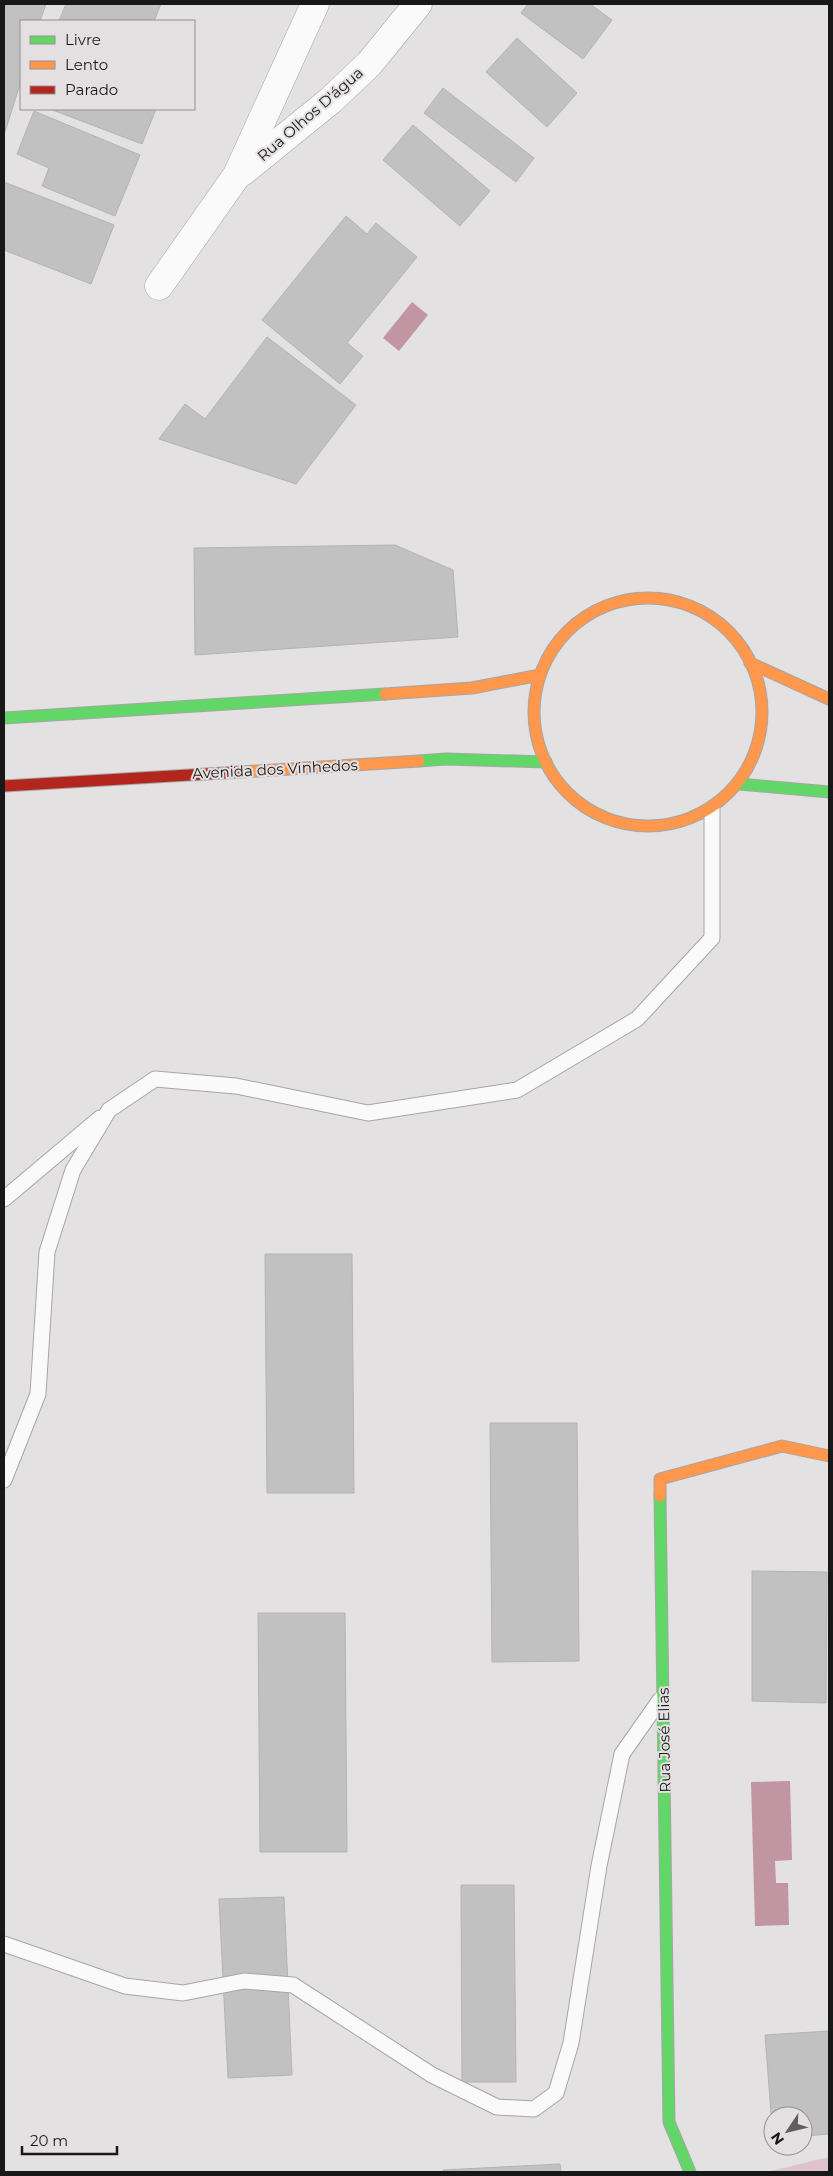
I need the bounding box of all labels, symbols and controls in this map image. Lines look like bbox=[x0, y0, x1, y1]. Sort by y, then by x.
legend bbox=[20, 20, 195, 110]
text: Livre bbox=[65, 30, 101, 49]
text: Lento bbox=[65, 55, 108, 74]
street label: Rua Olhos D'água bbox=[253, 63, 367, 165]
text: Parado bbox=[65, 80, 118, 99]
street label: Avenida dos Vinhedos bbox=[192, 755, 358, 783]
street label: Rua José Elias bbox=[654, 1687, 674, 1793]
north arrow bbox=[763, 2106, 813, 2156]
scale bar bbox=[22, 2124, 118, 2156]
text: N bbox=[767, 2129, 788, 2148]
text: 20 m bbox=[30, 2131, 68, 2150]

